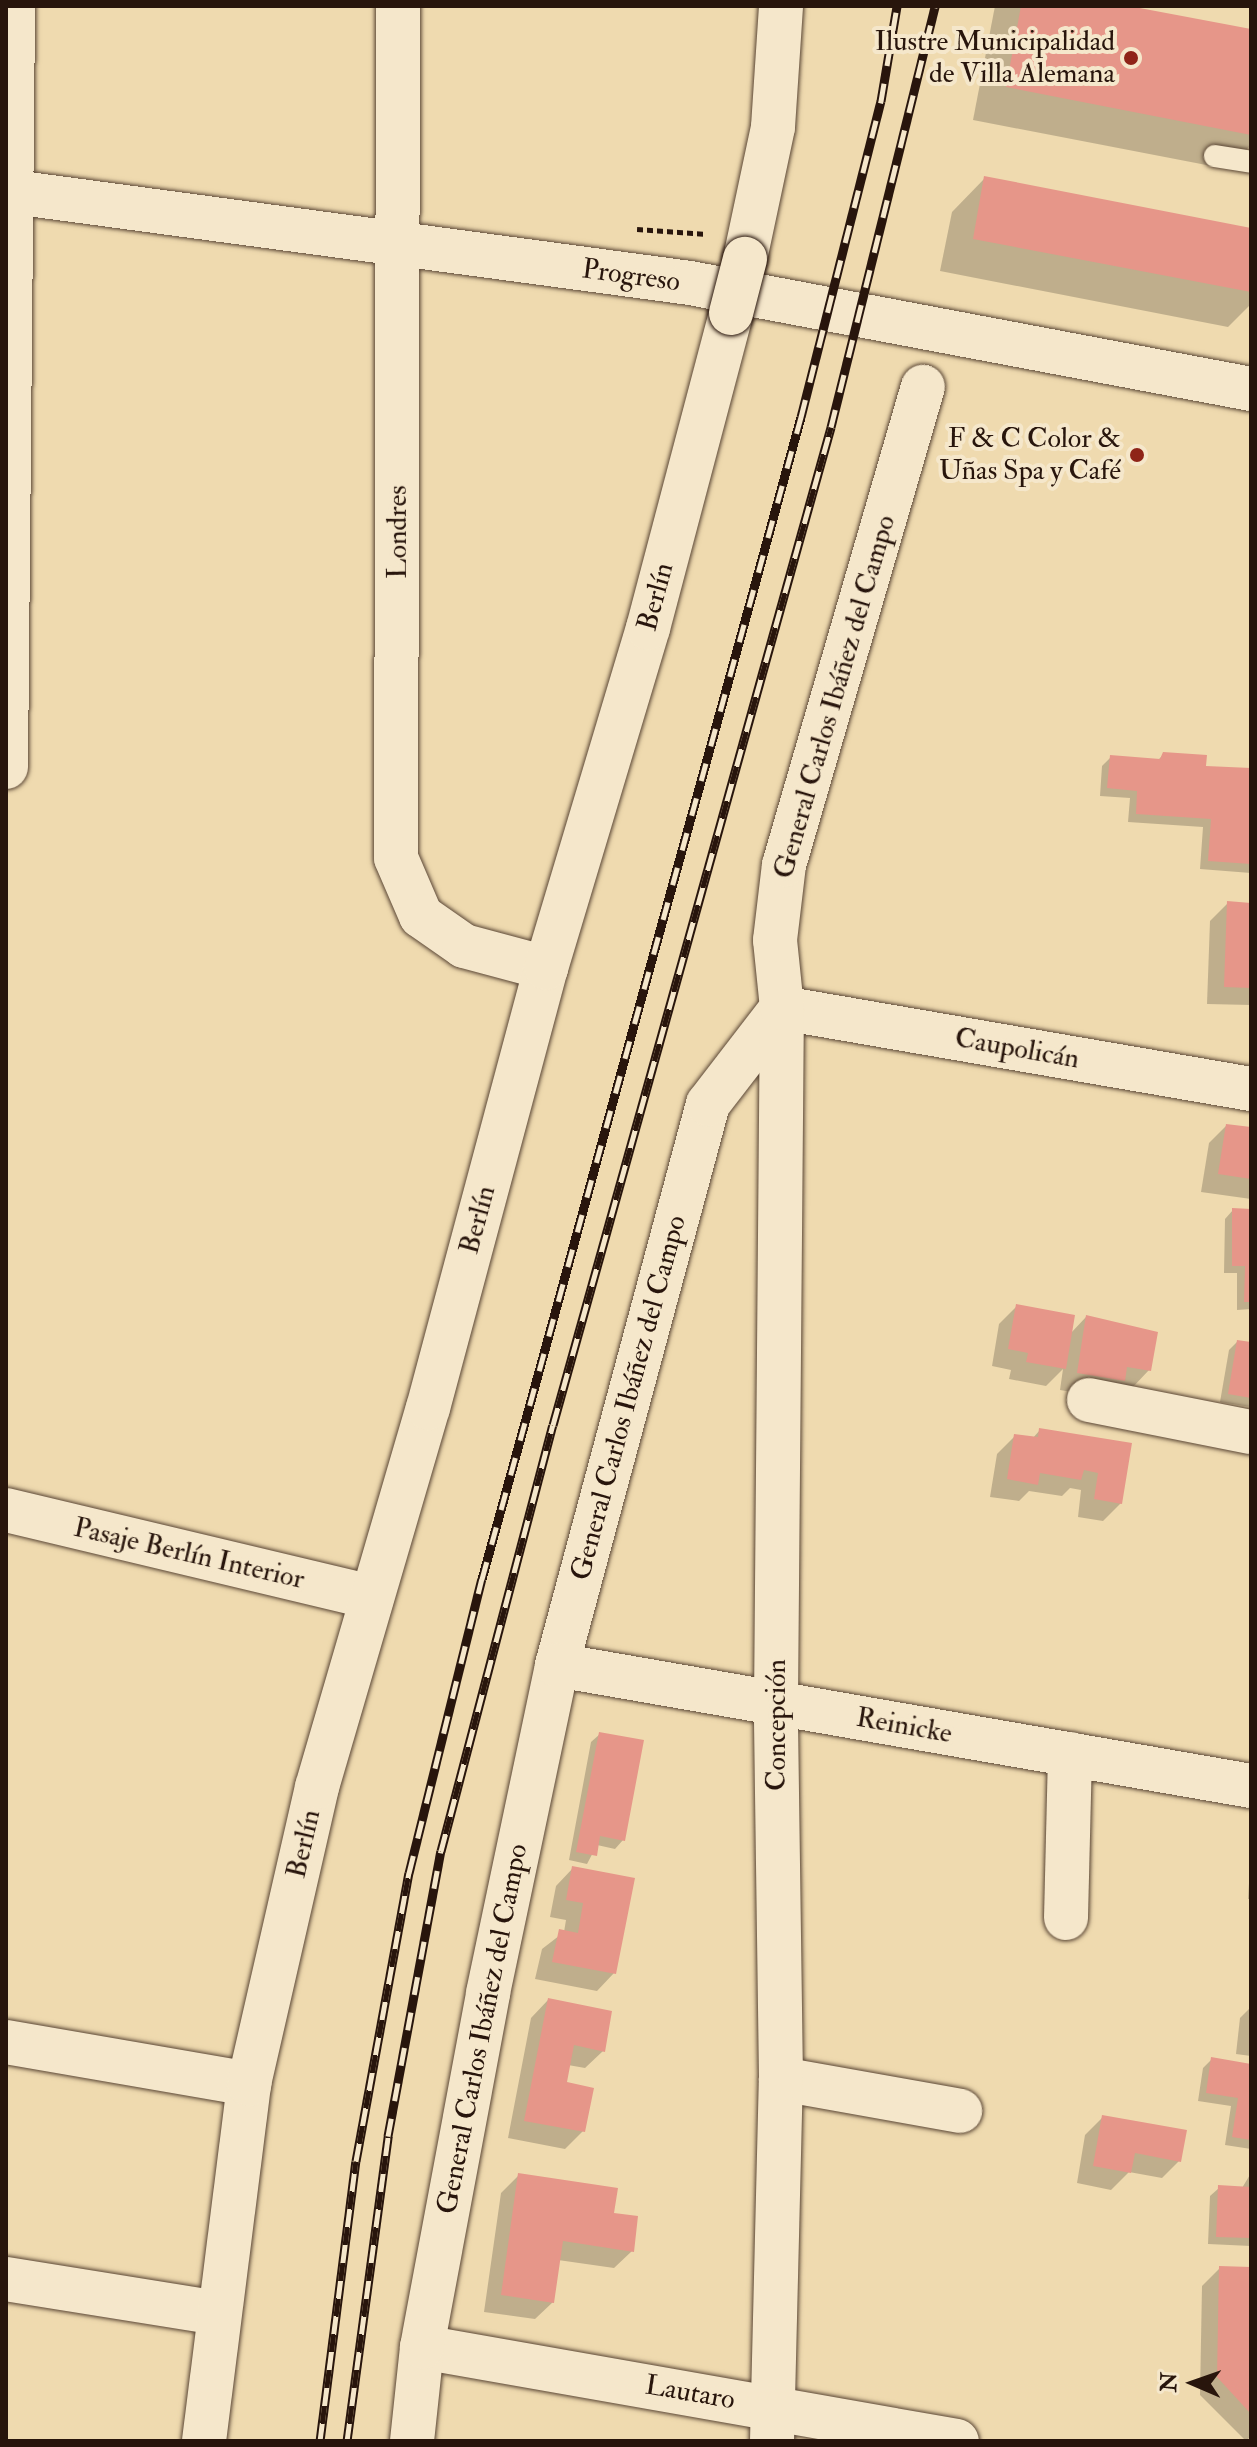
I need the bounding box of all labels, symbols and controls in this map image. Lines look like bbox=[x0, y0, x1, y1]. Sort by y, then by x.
place label: Ilustre Municipalidad de Villa Alemana bbox=[875, 25, 1115, 91]
marker: Ilustre Municipalidad de Villa Alemana bbox=[1122, 49, 1140, 67]
street label: Progreso bbox=[580, 252, 682, 300]
place label: F & C Color & Uñas Spa y Café bbox=[939, 422, 1121, 488]
marker: F & C Color & Uñas Spa y Café bbox=[1128, 446, 1146, 464]
street label: Londres bbox=[381, 485, 415, 579]
street label: General Carlos Ibáñez del Campo bbox=[767, 511, 903, 883]
street label: Berlín bbox=[631, 559, 681, 635]
street label: Caupolicán bbox=[952, 1022, 1082, 1076]
street label: Berlín bbox=[453, 1182, 503, 1258]
street label: General Carlos Ibáñez del Campo bbox=[564, 1212, 694, 1584]
street label: Pasaje Berlín Interior bbox=[70, 1511, 308, 1597]
street label: Concepción bbox=[760, 1659, 794, 1791]
street label: Reinicke bbox=[853, 1701, 955, 1751]
street label: Berlín bbox=[280, 1806, 328, 1882]
street label: General Carlos Ibáñez del Campo bbox=[431, 1841, 535, 2217]
north arrow bbox=[1153, 2343, 1233, 2423]
street label: Lautaro bbox=[642, 2369, 738, 2417]
text: N bbox=[1155, 2372, 1183, 2393]

